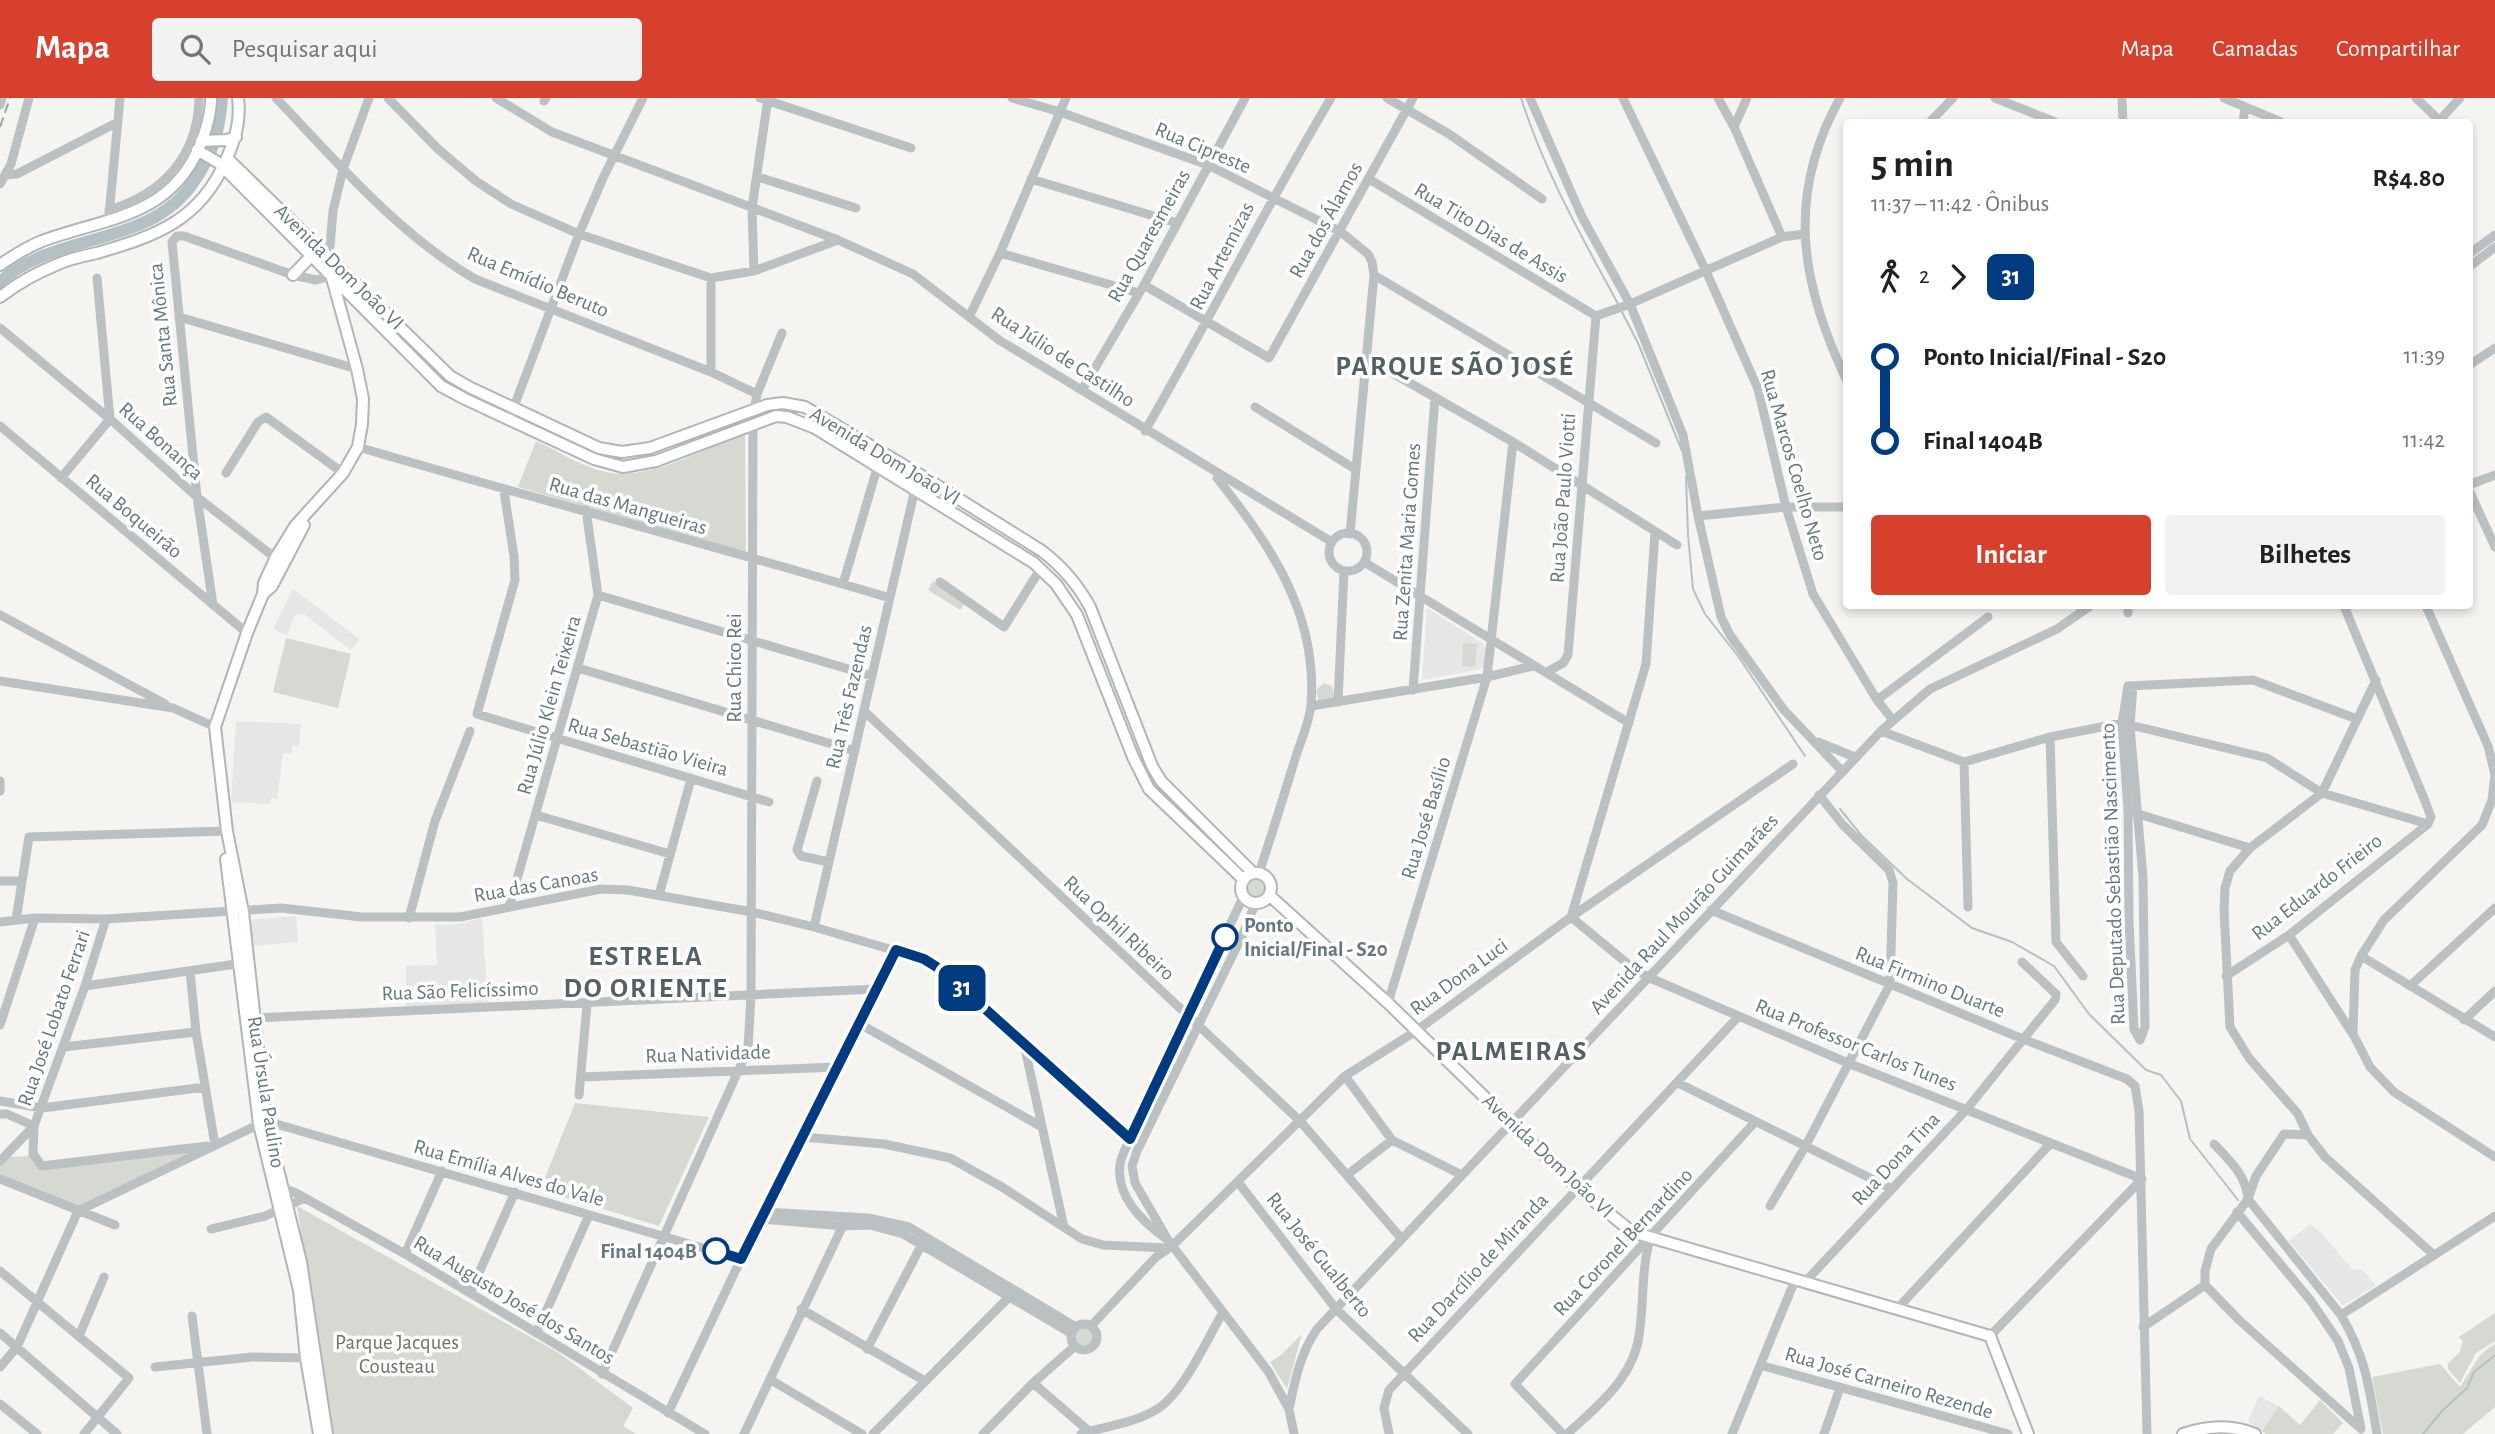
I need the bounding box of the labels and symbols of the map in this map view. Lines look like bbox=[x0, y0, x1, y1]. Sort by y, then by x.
street label: Rua Cipreste bbox=[1152, 118, 1254, 178]
street label: Rua dos Álamos bbox=[1284, 157, 1367, 282]
street label: Rua Quaresmeiras bbox=[1104, 166, 1194, 306]
street label: Rua Tito Dias de Assis bbox=[1411, 179, 1571, 287]
street label: Rua Artemizas bbox=[1186, 199, 1258, 313]
street label: Avenida Dom João VI bbox=[270, 200, 408, 334]
street label: Rua Emídio Beruto bbox=[464, 243, 612, 321]
street label: Rua Santa Mônica bbox=[145, 262, 181, 408]
street label: Rua Júlio de Castilho bbox=[987, 303, 1139, 411]
district label: PARQUE SÃO JOSÉ bbox=[1335, 350, 1575, 381]
street label: Rua Marcos Coelho Neto bbox=[1757, 367, 1831, 563]
street label: Rua Bonança bbox=[115, 398, 207, 484]
street label: Avenida Dom João VI bbox=[806, 403, 964, 509]
street label: Rua João Paulo Viotti bbox=[1547, 412, 1579, 584]
street label: Rua Zenita Maria Gomes bbox=[1390, 442, 1424, 642]
street label: Rua Boqueirão bbox=[82, 470, 186, 562]
street label: Rua das Mangueiras bbox=[547, 473, 709, 539]
street label: Rua Júlio Klein Teixeira bbox=[513, 613, 585, 797]
street label: Rua Chico Rei bbox=[724, 613, 745, 723]
street label: Rua Três Fazendas bbox=[822, 623, 876, 771]
street label: Rua Sebastião Vieira bbox=[565, 714, 731, 780]
street label: Rua Deputado Sebastião Nascimento bbox=[2097, 723, 2129, 1025]
street label: Rua José Basílio bbox=[1397, 754, 1455, 882]
street label: Avenida Raul Mourão Guimarães bbox=[1586, 810, 1782, 1018]
street label: Rua Eduardo Frieiro bbox=[2248, 830, 2386, 944]
street label: Rua das Canoas bbox=[472, 864, 600, 906]
street label: Rua Ophil Ribeiro bbox=[1059, 871, 1179, 985]
place label: Ponto Inicial/Final - S20 bbox=[1244, 915, 1388, 960]
marker: Ponto Inicial/Final - S20 bbox=[1212, 924, 1238, 950]
street label: Rua José Lobato Ferrari bbox=[14, 927, 94, 1109]
street label: Rua Dona Luci bbox=[1406, 935, 1512, 1019]
street label: Rua Firmino Duarte bbox=[1852, 942, 2008, 1022]
district label: ESTRELA DO ORIENTE bbox=[564, 943, 728, 1003]
line badge: 31 bbox=[930, 965, 993, 1011]
street label: Rua São Felicíssimo bbox=[381, 978, 539, 1004]
street label: Rua Professor Carlos Tunes bbox=[1752, 995, 1960, 1095]
street label: Rua Úrsula Paulino bbox=[244, 1014, 290, 1170]
district label: PALMEIRAS bbox=[1436, 1038, 1589, 1066]
street label: Rua Natividade bbox=[645, 1041, 771, 1067]
street label: Avenida Dom João VI bbox=[1478, 1090, 1618, 1222]
street label: Rua Dona Tina bbox=[1848, 1108, 1944, 1210]
street label: Rua Emília Alves do Vale bbox=[411, 1136, 607, 1210]
street label: Rua Coronel Bernardino bbox=[1549, 1164, 1697, 1320]
street label: Rua José Gualberto bbox=[1262, 1188, 1376, 1322]
street label: Rua Darcílio de Miranda bbox=[1404, 1189, 1552, 1347]
street label: Rua Augusto José dos Santos bbox=[410, 1232, 618, 1368]
marker: Final 1404B bbox=[703, 1238, 729, 1264]
place label: Final 1404B bbox=[600, 1241, 697, 1262]
park label: Parque Jacques Cousteau bbox=[335, 1332, 459, 1377]
street label: Rua José Carneiro Rezende bbox=[1782, 1343, 1996, 1423]

